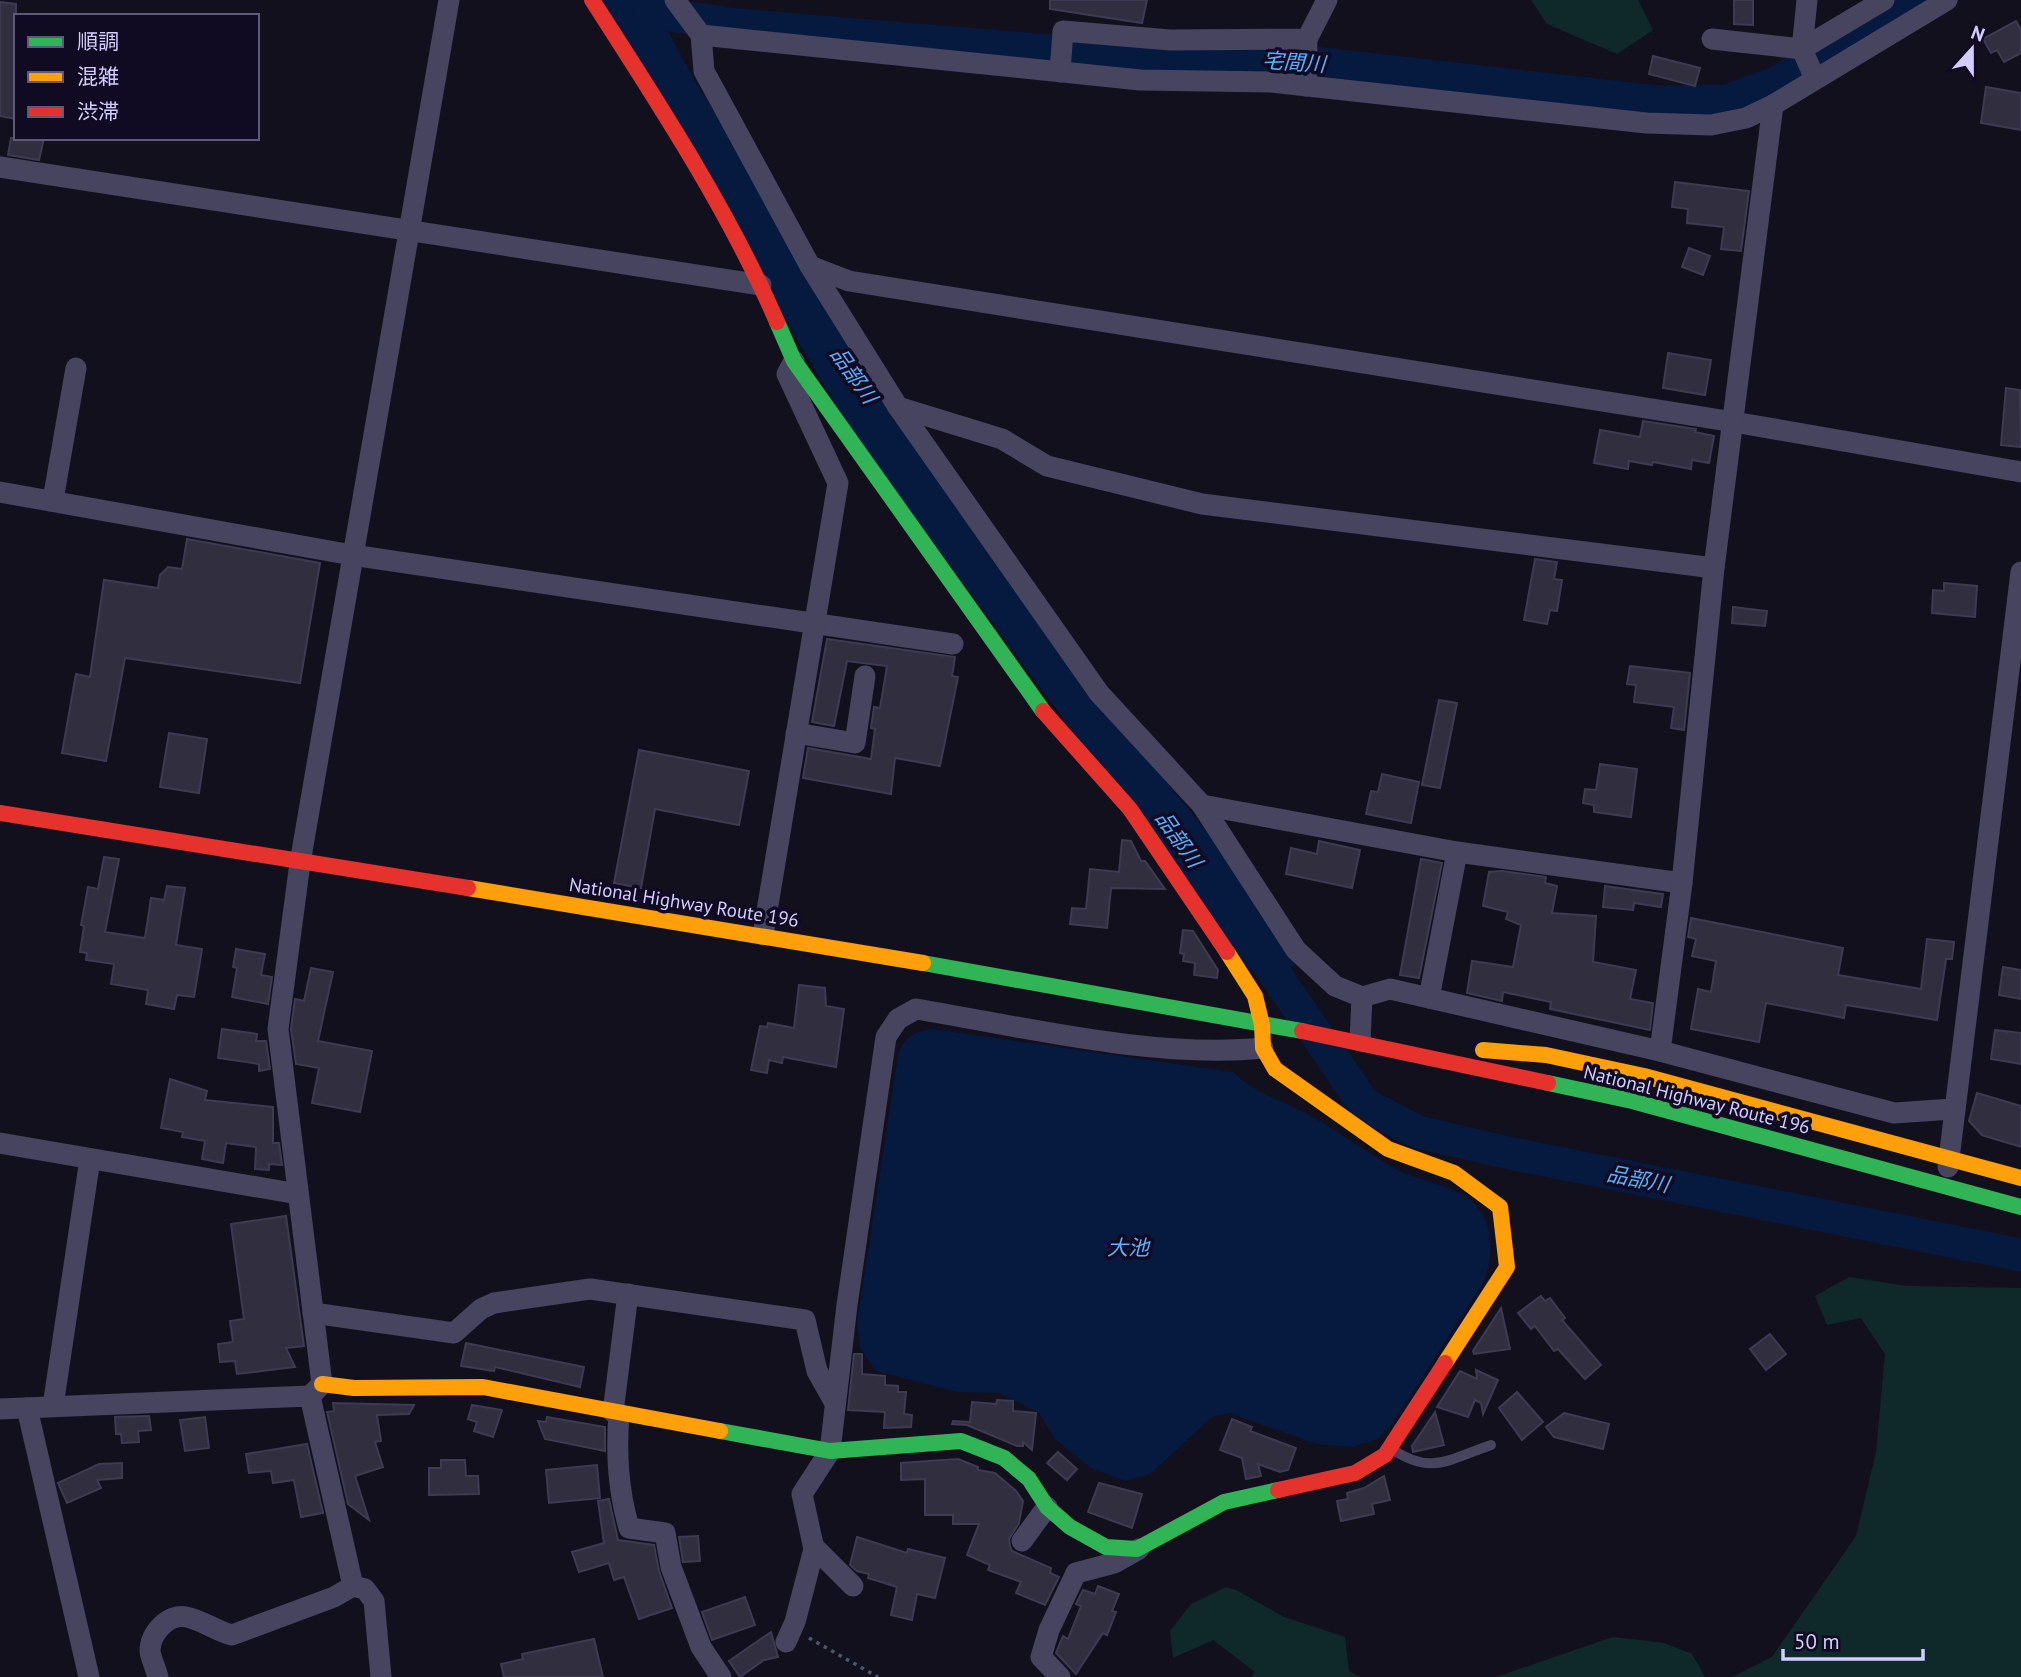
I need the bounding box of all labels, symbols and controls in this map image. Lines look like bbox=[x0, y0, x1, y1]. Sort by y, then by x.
legend bbox=[14, 14, 259, 140]
north arrow bbox=[1937, 14, 2007, 84]
text: N bbox=[1968, 20, 1988, 47]
text: 順調 bbox=[77, 28, 119, 55]
water label: 宅間川 bbox=[1262, 46, 1328, 78]
text: 混雑 bbox=[77, 63, 119, 90]
text: 渋滞 bbox=[77, 98, 119, 125]
water label: 品部川 bbox=[825, 341, 884, 410]
water label: 品部川 bbox=[1150, 805, 1209, 874]
street label: National Highway Route 196 bbox=[567, 872, 801, 932]
street label: National Highway Route 196 bbox=[1581, 1059, 1813, 1139]
water label: 品部川 bbox=[1605, 1160, 1673, 1199]
water label: 大池 bbox=[1107, 1234, 1151, 1261]
scale bar bbox=[1783, 1618, 1923, 1662]
text: 50 m bbox=[1794, 1628, 1840, 1655]

